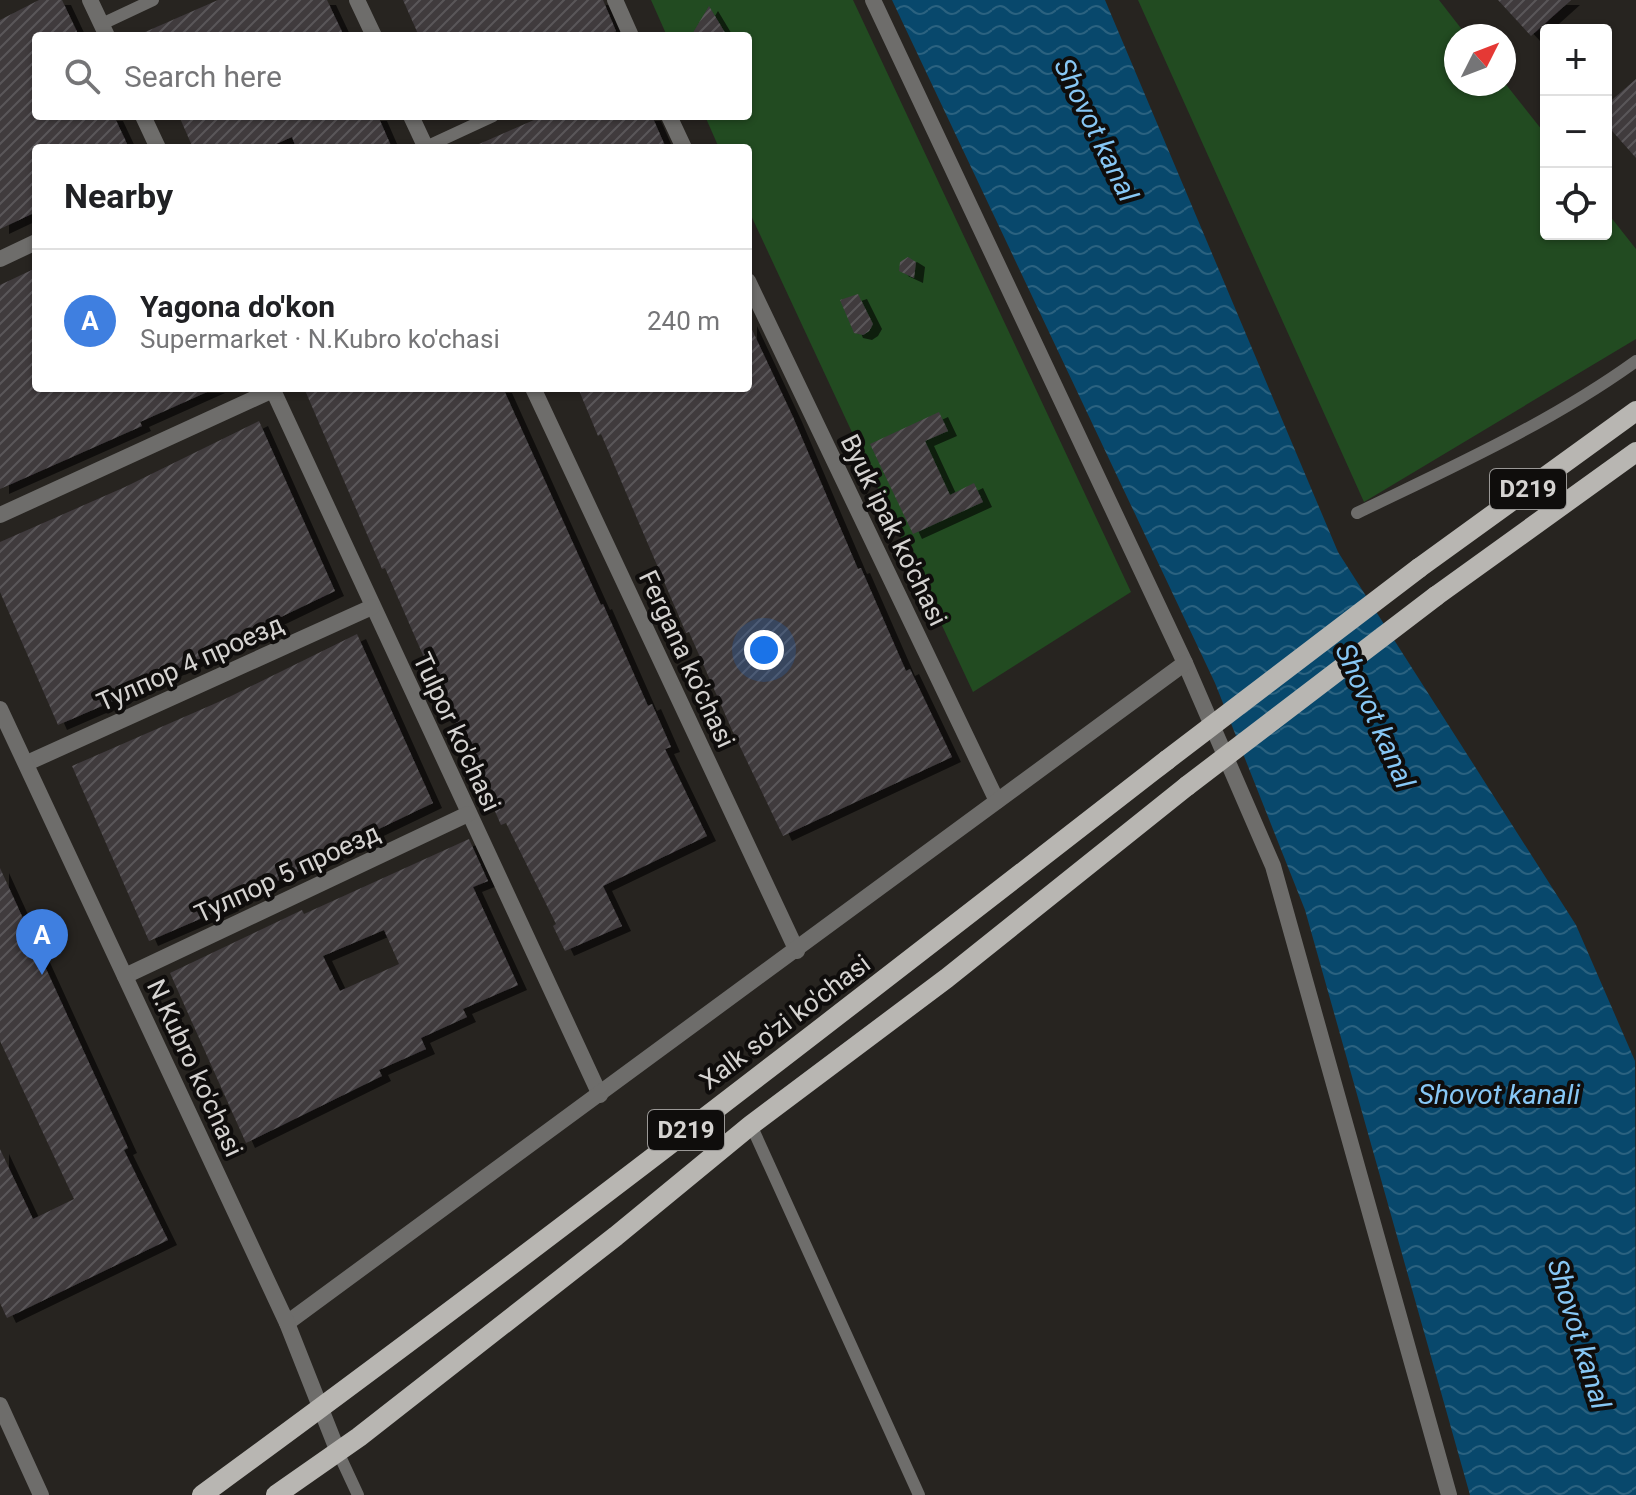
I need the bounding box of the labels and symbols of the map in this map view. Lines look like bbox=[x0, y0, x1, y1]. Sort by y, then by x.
north arrow bbox=[1444, 24, 1516, 96]
water label: Shovot kanal bbox=[1047, 53, 1145, 207]
street label: Byuk ipak ko'chasi bbox=[835, 429, 953, 631]
road number: D219 bbox=[1490, 469, 1566, 509]
street label: Fergana ko'chasi bbox=[633, 566, 741, 752]
street label: Тулпор 4 проезд bbox=[92, 609, 288, 717]
your location bbox=[744, 630, 784, 670]
water label: Shovot kanal bbox=[1328, 638, 1422, 794]
street label: Tulpor ko'chasi bbox=[407, 648, 507, 816]
street label: Тулпор 5 проезд bbox=[190, 817, 384, 929]
pin: A bbox=[16, 909, 68, 975]
street label: Xalk so'zi ko'chasi bbox=[694, 948, 876, 1096]
street label: N.Kubro ko'chasi bbox=[141, 975, 249, 1161]
water label: Shovot kanali bbox=[1418, 1078, 1580, 1111]
road number: D219 bbox=[648, 1110, 724, 1150]
water label: Shovot kanal bbox=[1540, 1255, 1618, 1414]

